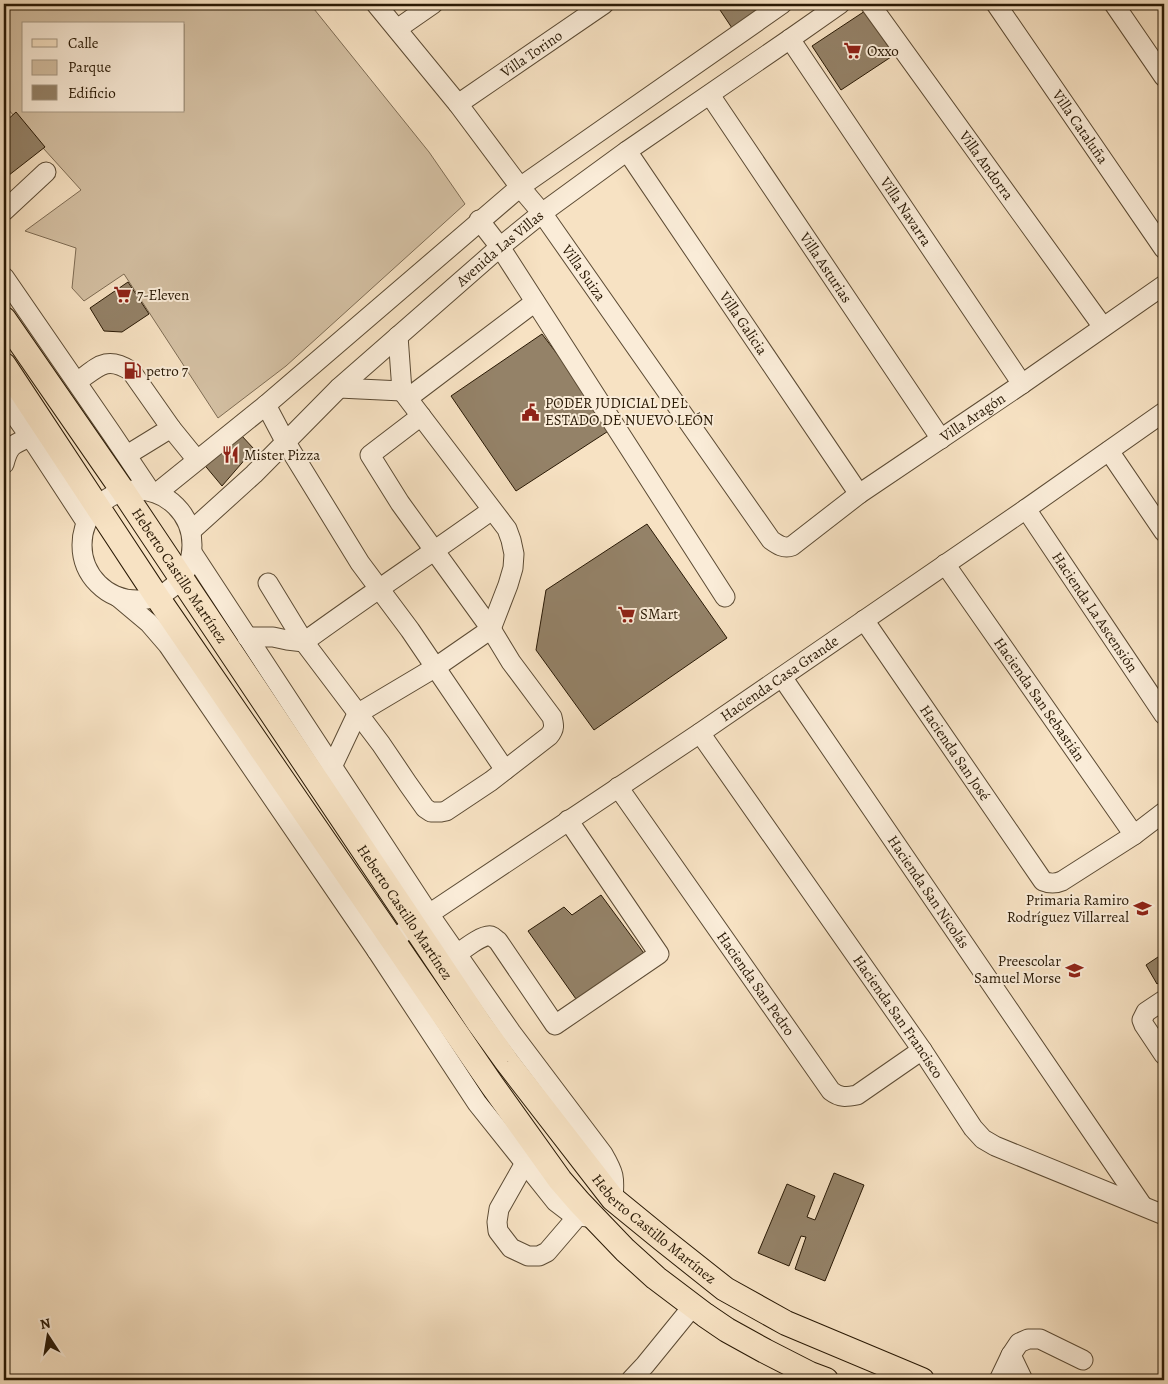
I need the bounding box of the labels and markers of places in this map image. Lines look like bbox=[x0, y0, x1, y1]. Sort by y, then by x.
supermarket icon: Oxxo bbox=[843, 41, 863, 61]
place label: Oxxo bbox=[867, 41, 899, 61]
supermarket icon: 7-Eleven bbox=[113, 285, 133, 305]
place label: 7-Eleven bbox=[137, 285, 189, 305]
fuel station icon: petro 7 bbox=[122, 361, 142, 381]
place label: petro 7 bbox=[146, 361, 189, 381]
place label: PODER JUDICIAL DEL ESTADO DE NUEVO LEÓN bbox=[545, 393, 714, 430]
public building icon: PODER JUDICIAL DEL ESTADO DE NUEVO LEÓN bbox=[521, 402, 541, 422]
restaurant icon: Mister Pizza bbox=[220, 445, 240, 465]
place label: Mister Pizza bbox=[244, 445, 320, 465]
supermarket icon: SMart bbox=[616, 604, 636, 624]
place label: SMart bbox=[640, 604, 678, 624]
place label: Primaria Ramiro Rodríguez Villarreal bbox=[1007, 890, 1129, 927]
school or university icon: Primaria Ramiro Rodríguez Villarreal bbox=[1133, 899, 1153, 919]
place label: Preescolar Samuel Morse bbox=[974, 951, 1061, 988]
school or university icon: Preescolar Samuel Morse bbox=[1065, 960, 1085, 980]

